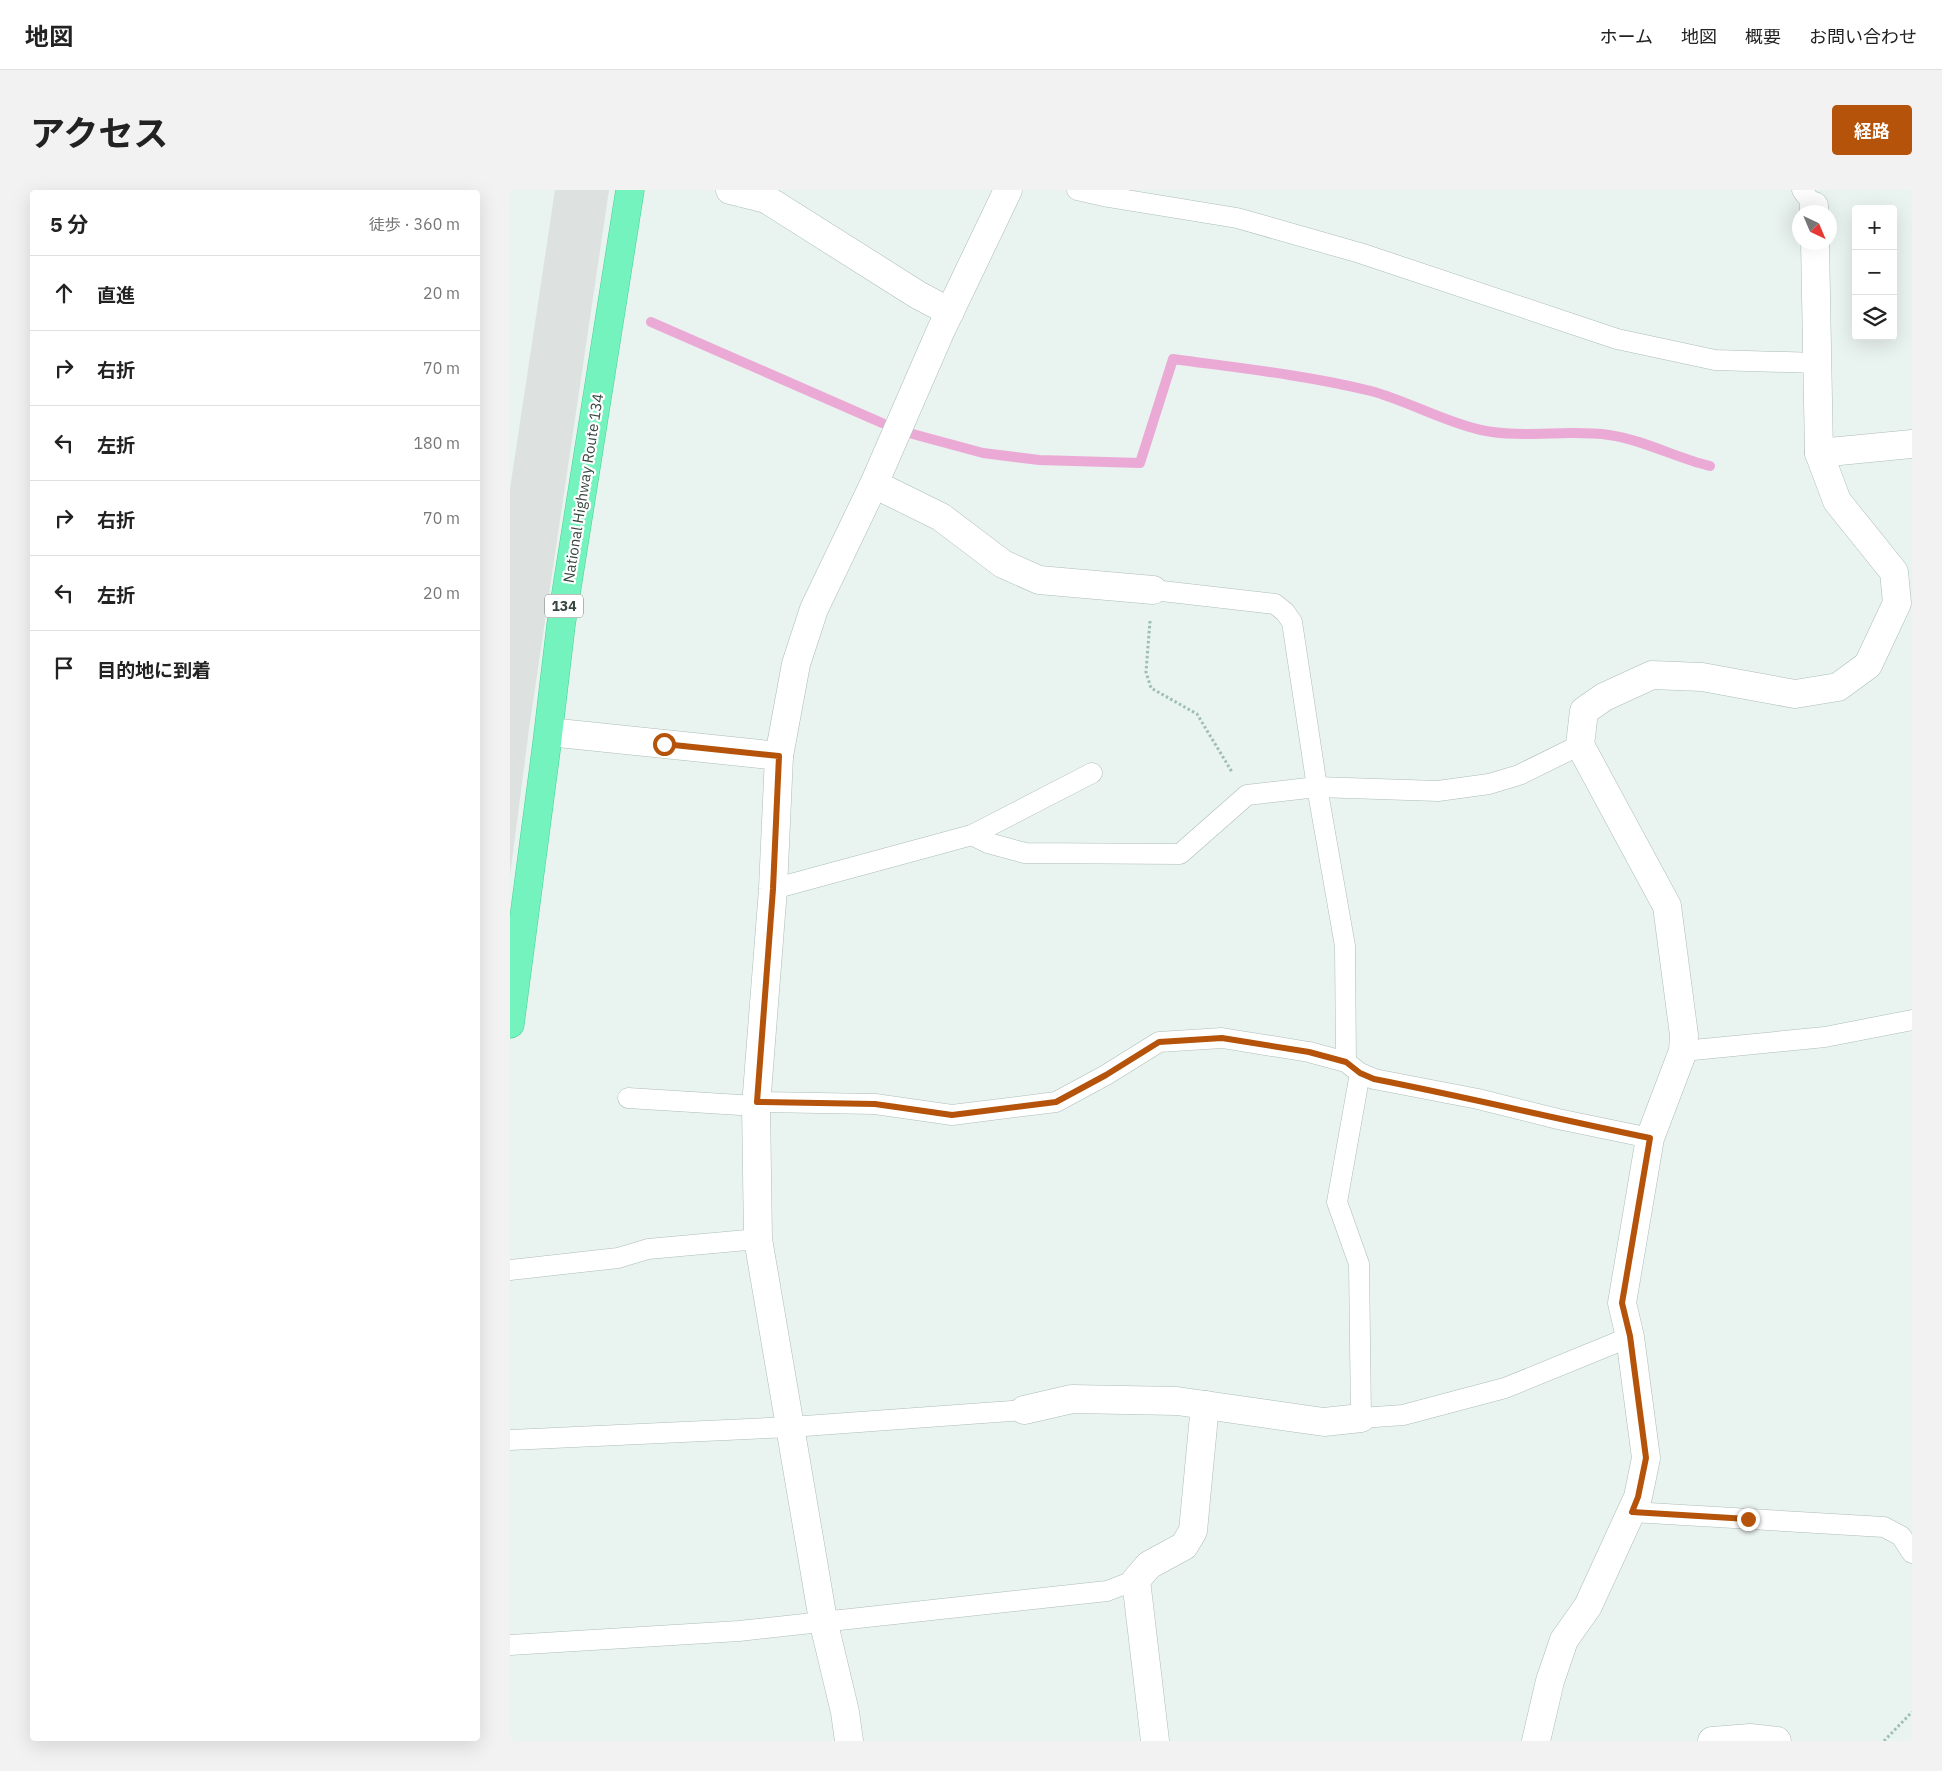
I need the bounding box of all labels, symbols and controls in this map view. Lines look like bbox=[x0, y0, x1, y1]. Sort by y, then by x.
text: 地図 bbox=[25, 20, 73, 52]
text: ホーム bbox=[1600, 25, 1653, 48]
text: 地図 bbox=[1681, 25, 1717, 48]
text: 概要 bbox=[1745, 25, 1781, 48]
text: お問い合わせ bbox=[1809, 25, 1917, 48]
button: 経路 bbox=[1832, 105, 1912, 155]
text: アクセス bbox=[30, 110, 168, 156]
north arrow bbox=[1792, 205, 1837, 250]
map controls bbox=[1852, 205, 1897, 340]
button: + bbox=[1852, 205, 1897, 250]
text: 5 分 bbox=[50, 210, 89, 238]
text: 徒歩 · 360 m bbox=[369, 214, 460, 234]
button: − bbox=[1852, 250, 1897, 295]
icon: ahead bbox=[50, 279, 78, 307]
text: 直進 bbox=[97, 283, 135, 307]
text: 20 m bbox=[423, 283, 460, 303]
button: layers bbox=[1852, 295, 1897, 340]
icon: right bbox=[50, 354, 78, 382]
text: 右折 bbox=[97, 358, 135, 382]
text: 70 m bbox=[423, 358, 460, 378]
street label: National Highway Route 134 bbox=[559, 392, 607, 584]
icon: left bbox=[50, 429, 78, 457]
text: 左折 bbox=[97, 433, 135, 457]
text: 180 m bbox=[413, 433, 460, 453]
icon: right bbox=[50, 504, 78, 532]
text: 右折 bbox=[97, 508, 135, 532]
text: 70 m bbox=[423, 508, 460, 528]
icon: left bbox=[50, 579, 78, 607]
text: 左折 bbox=[97, 583, 135, 607]
text: 20 m bbox=[423, 583, 460, 603]
road number: 134 bbox=[545, 594, 583, 618]
icon: arrive bbox=[50, 654, 78, 682]
text: 目的地に到着 bbox=[97, 658, 211, 682]
route start bbox=[653, 733, 676, 756]
route end bbox=[1737, 1508, 1760, 1531]

